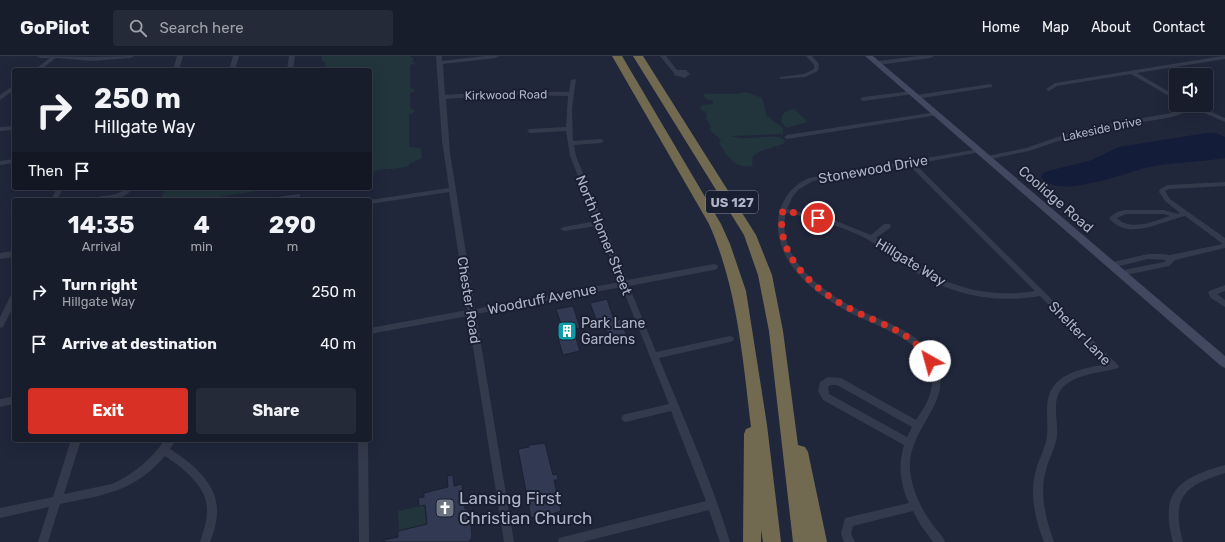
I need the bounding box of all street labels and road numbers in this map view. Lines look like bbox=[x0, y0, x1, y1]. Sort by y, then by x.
street label: Kirkwood Road bbox=[465, 87, 547, 103]
street label: Lakeside Drive bbox=[1061, 114, 1143, 144]
street label: Stonewood Drive bbox=[817, 151, 929, 187]
street label: Coolidge Road bbox=[1015, 162, 1096, 236]
street label: North Homer Street bbox=[572, 173, 636, 298]
road number: US 127 bbox=[706, 191, 758, 213]
street label: Hillgate Way bbox=[873, 235, 949, 290]
street label: Chester Road bbox=[453, 255, 484, 345]
street label: Woodruff Avenue bbox=[486, 281, 598, 318]
street label: Shelter Lane bbox=[1045, 298, 1114, 369]

